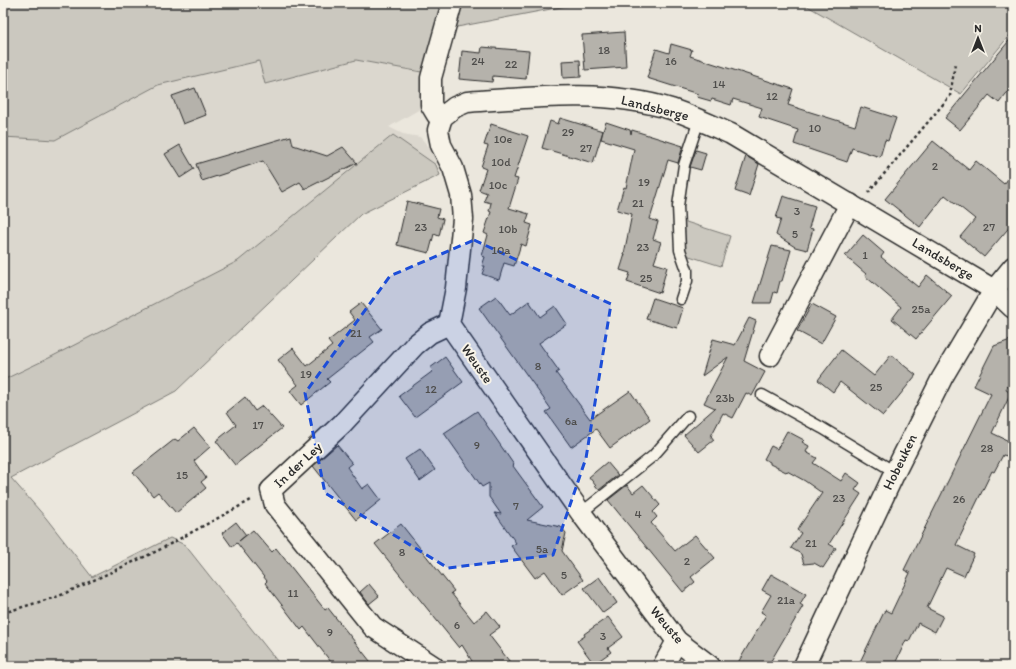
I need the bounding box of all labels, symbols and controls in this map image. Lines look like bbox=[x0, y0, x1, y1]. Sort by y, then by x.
north arrow bbox=[958, 18, 998, 58]
text: N bbox=[974, 22, 982, 35]
house number: 18 bbox=[598, 43, 610, 57]
house number: 24 bbox=[471, 54, 485, 68]
house number: 16 bbox=[665, 54, 677, 68]
house number: 22 bbox=[505, 57, 518, 71]
house number: 14 bbox=[713, 77, 725, 91]
house number: 12 bbox=[766, 89, 779, 103]
street label: Landsberge bbox=[619, 91, 691, 125]
house number: 10 bbox=[809, 121, 821, 135]
house number: 29 bbox=[562, 125, 574, 139]
house number: 10e bbox=[494, 132, 513, 146]
house number: 27 bbox=[580, 141, 592, 155]
house number: 10d bbox=[491, 155, 511, 169]
house number: 2 bbox=[932, 159, 939, 173]
house number: 19 bbox=[638, 175, 650, 189]
house number: 10c bbox=[489, 178, 508, 192]
house number: 21 bbox=[632, 196, 644, 210]
house number: 3 bbox=[794, 204, 801, 218]
house number: 23 bbox=[415, 220, 428, 234]
house number: 27 bbox=[983, 220, 995, 234]
house number: 10b bbox=[498, 222, 518, 236]
house number: 5 bbox=[792, 227, 798, 241]
street label: Landsberge bbox=[909, 234, 977, 284]
house number: 23 bbox=[637, 240, 650, 254]
house number: 10a bbox=[491, 243, 511, 257]
house number: 1 bbox=[862, 248, 868, 262]
house number: 25 bbox=[640, 271, 652, 285]
house number: 25a bbox=[912, 302, 931, 316]
house number: 21 bbox=[350, 326, 362, 340]
street label: Weuste bbox=[457, 341, 497, 387]
house number: 8 bbox=[535, 359, 542, 373]
house number: 19 bbox=[300, 367, 312, 381]
house number: 25 bbox=[870, 380, 882, 394]
house number: 12 bbox=[425, 382, 438, 396]
house number: 23b bbox=[715, 391, 735, 405]
house number: 6a bbox=[565, 414, 578, 428]
house number: 17 bbox=[252, 418, 264, 432]
street label: Hobeuken bbox=[879, 431, 921, 493]
street label: In der Ley bbox=[270, 438, 326, 491]
house number: 9 bbox=[474, 438, 480, 452]
house number: 28 bbox=[981, 441, 994, 455]
house number: 15 bbox=[176, 468, 188, 482]
house number: 23 bbox=[833, 491, 846, 505]
house number: 26 bbox=[953, 492, 965, 506]
house number: 7 bbox=[513, 499, 519, 513]
house number: 4 bbox=[634, 507, 642, 521]
house number: 21 bbox=[805, 536, 817, 550]
house number: 5a bbox=[536, 542, 549, 556]
house number: 8 bbox=[399, 545, 406, 559]
house number: 2 bbox=[684, 554, 691, 568]
house number: 5 bbox=[561, 568, 567, 582]
house number: 11 bbox=[287, 586, 299, 600]
house number: 21a bbox=[777, 593, 796, 607]
street label: Weuste bbox=[646, 603, 688, 648]
house number: 6 bbox=[454, 618, 460, 632]
house number: 9 bbox=[327, 625, 333, 639]
house number: 3 bbox=[600, 629, 607, 643]

